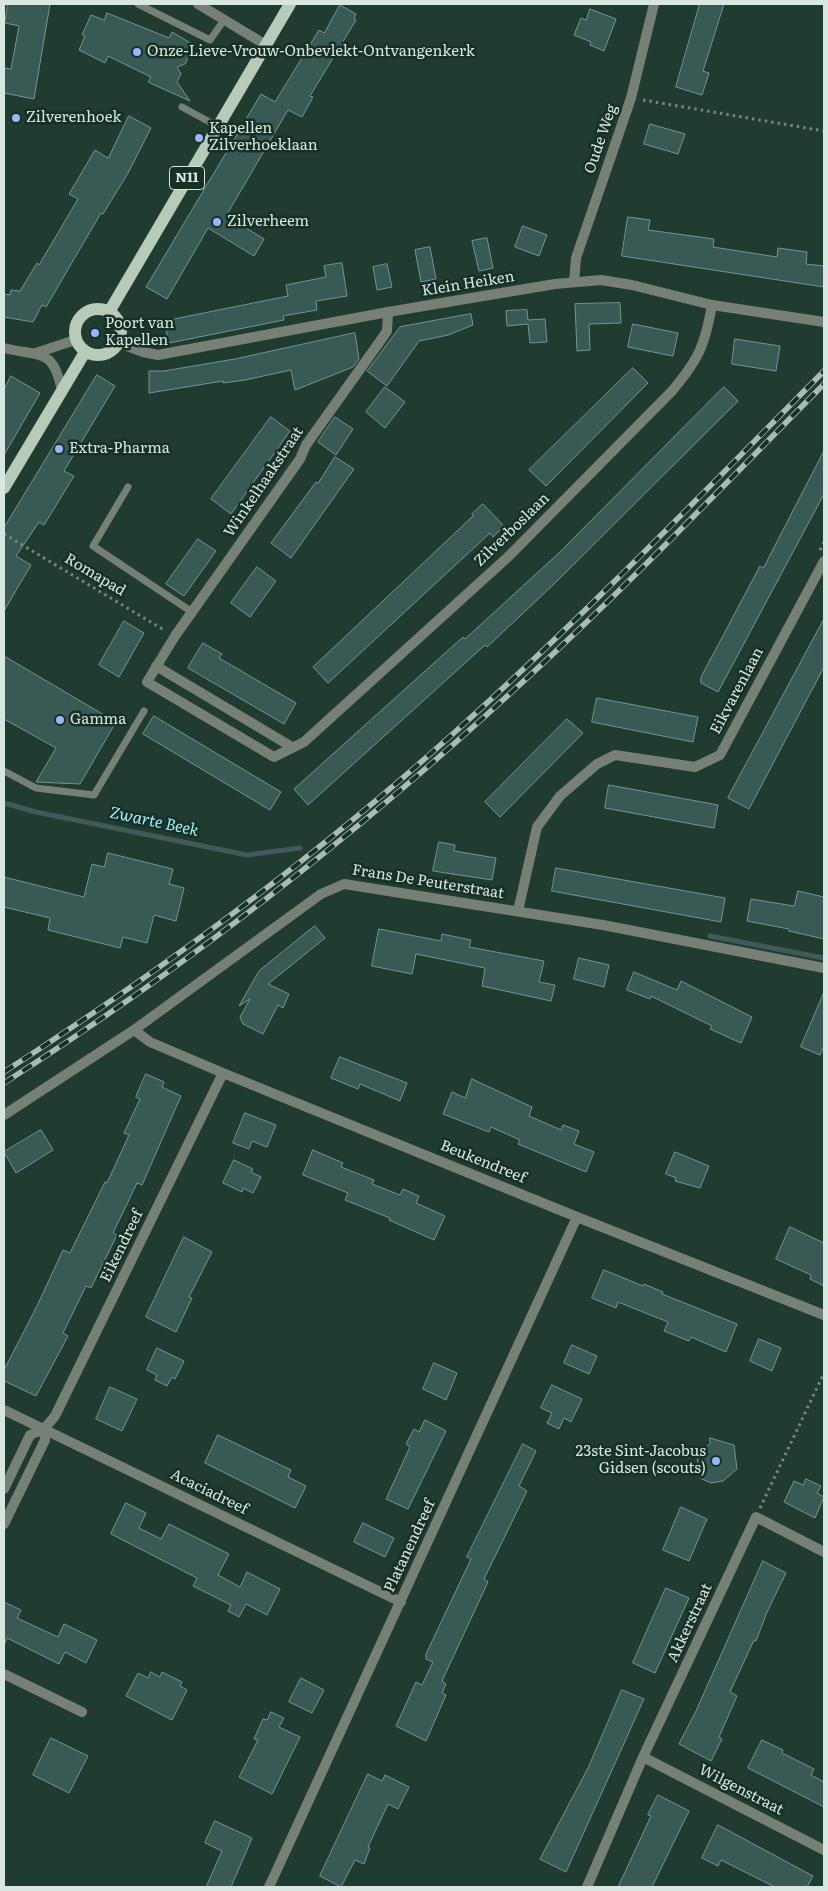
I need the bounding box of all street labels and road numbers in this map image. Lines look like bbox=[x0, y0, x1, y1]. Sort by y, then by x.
street label: Oude Weg bbox=[581, 102, 621, 176]
road number: N11 bbox=[170, 167, 204, 190]
street label: Klein Heiken bbox=[420, 268, 516, 300]
street label: Winkelhaakstraat bbox=[220, 423, 308, 541]
street label: Zilverboslaan bbox=[471, 490, 553, 570]
street label: Romapad bbox=[61, 550, 129, 600]
street label: Eikvarenlaan bbox=[707, 645, 767, 737]
street label: Frans De Peuterstraat bbox=[351, 861, 505, 903]
street label: Beukendreef bbox=[437, 1137, 529, 1187]
street label: Eikendreef bbox=[97, 1207, 147, 1285]
street label: Acaciadreef bbox=[167, 1465, 251, 1519]
street label: Platanendreef bbox=[381, 1497, 439, 1595]
street label: Akkerstraat bbox=[664, 1581, 716, 1665]
street label: Wilgenstraat bbox=[696, 1761, 786, 1819]

